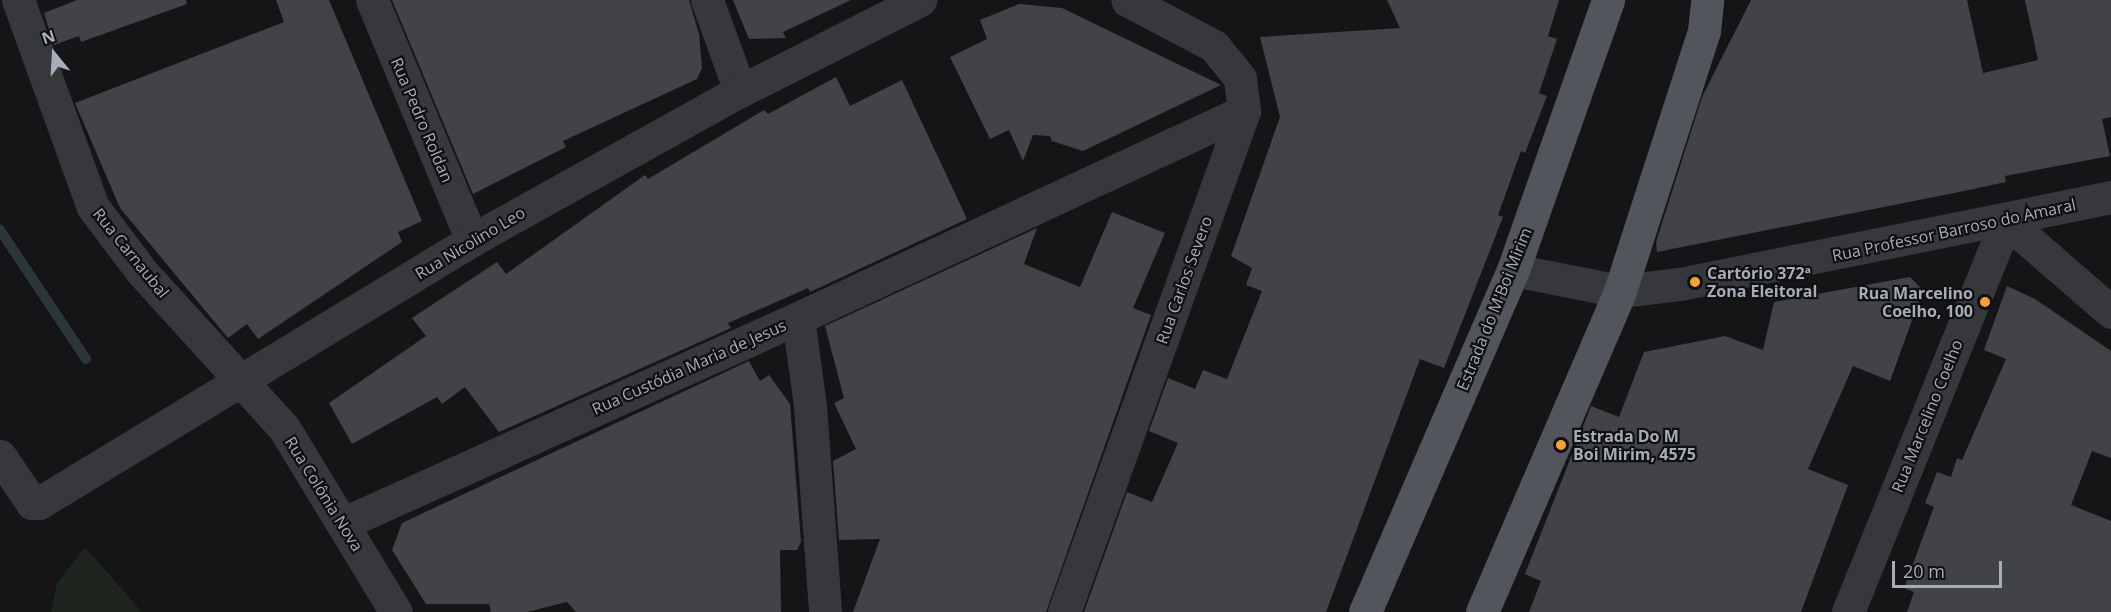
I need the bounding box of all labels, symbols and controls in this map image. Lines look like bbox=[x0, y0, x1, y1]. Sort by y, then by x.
north arrow bbox=[24, 24, 84, 84]
text: N bbox=[39, 24, 58, 49]
street label: Rua Pedro Roldan bbox=[387, 55, 457, 185]
street label: Rua Professor Barroso do Amaral bbox=[1830, 195, 2078, 265]
street label: Rua Nicolino Leo bbox=[412, 203, 528, 283]
street label: Rua Carnaubal bbox=[89, 204, 173, 302]
street label: Rua Carlos Severo bbox=[1152, 213, 1216, 347]
street label: Estrada do M'Boi Mirim bbox=[1453, 225, 1535, 393]
place label: Cartório 372ª Zona Eleitoral bbox=[1707, 263, 1817, 301]
marker: Cartório 372ª Zona Eleitoral bbox=[1688, 275, 1702, 289]
place label: Rua Marcelino Coelho, 100 bbox=[1858, 283, 1973, 321]
marker: Rua Marcelino Coelho, 100 bbox=[1978, 295, 1992, 309]
street label: Rua Custódia Maria de Jesus bbox=[589, 315, 789, 419]
street label: Rua Marcelino Coelho bbox=[1888, 337, 1966, 495]
place label: Estrada Do M Boi Mirim, 4575 bbox=[1573, 426, 1696, 464]
street label: Rua Colônia Nova bbox=[281, 433, 367, 555]
marker: Estrada Do M Boi Mirim, 4575 bbox=[1554, 438, 1568, 452]
scale bar bbox=[1895, 549, 2004, 587]
text: 20 m bbox=[1903, 559, 1945, 583]

